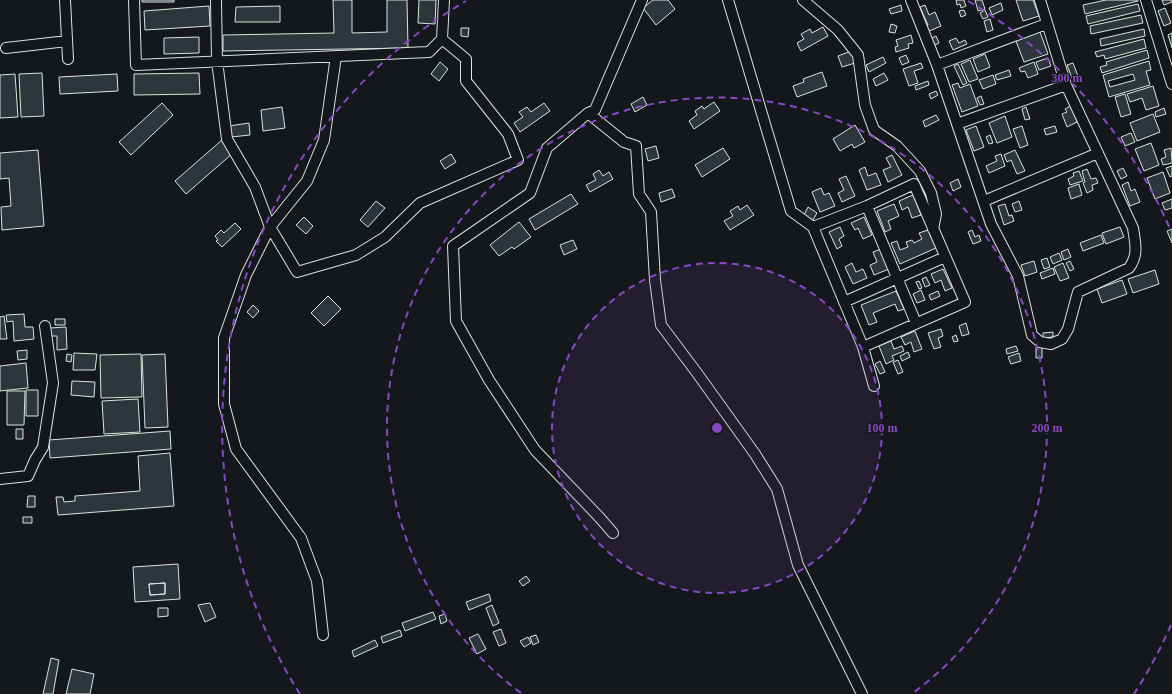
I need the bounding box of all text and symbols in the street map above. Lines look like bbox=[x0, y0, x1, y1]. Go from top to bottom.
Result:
text: 300 m bbox=[1052, 71, 1083, 85]
centre of rings bbox=[710, 421, 724, 435]
text: 100 m bbox=[867, 421, 898, 435]
text: 200 m bbox=[1032, 421, 1063, 435]

